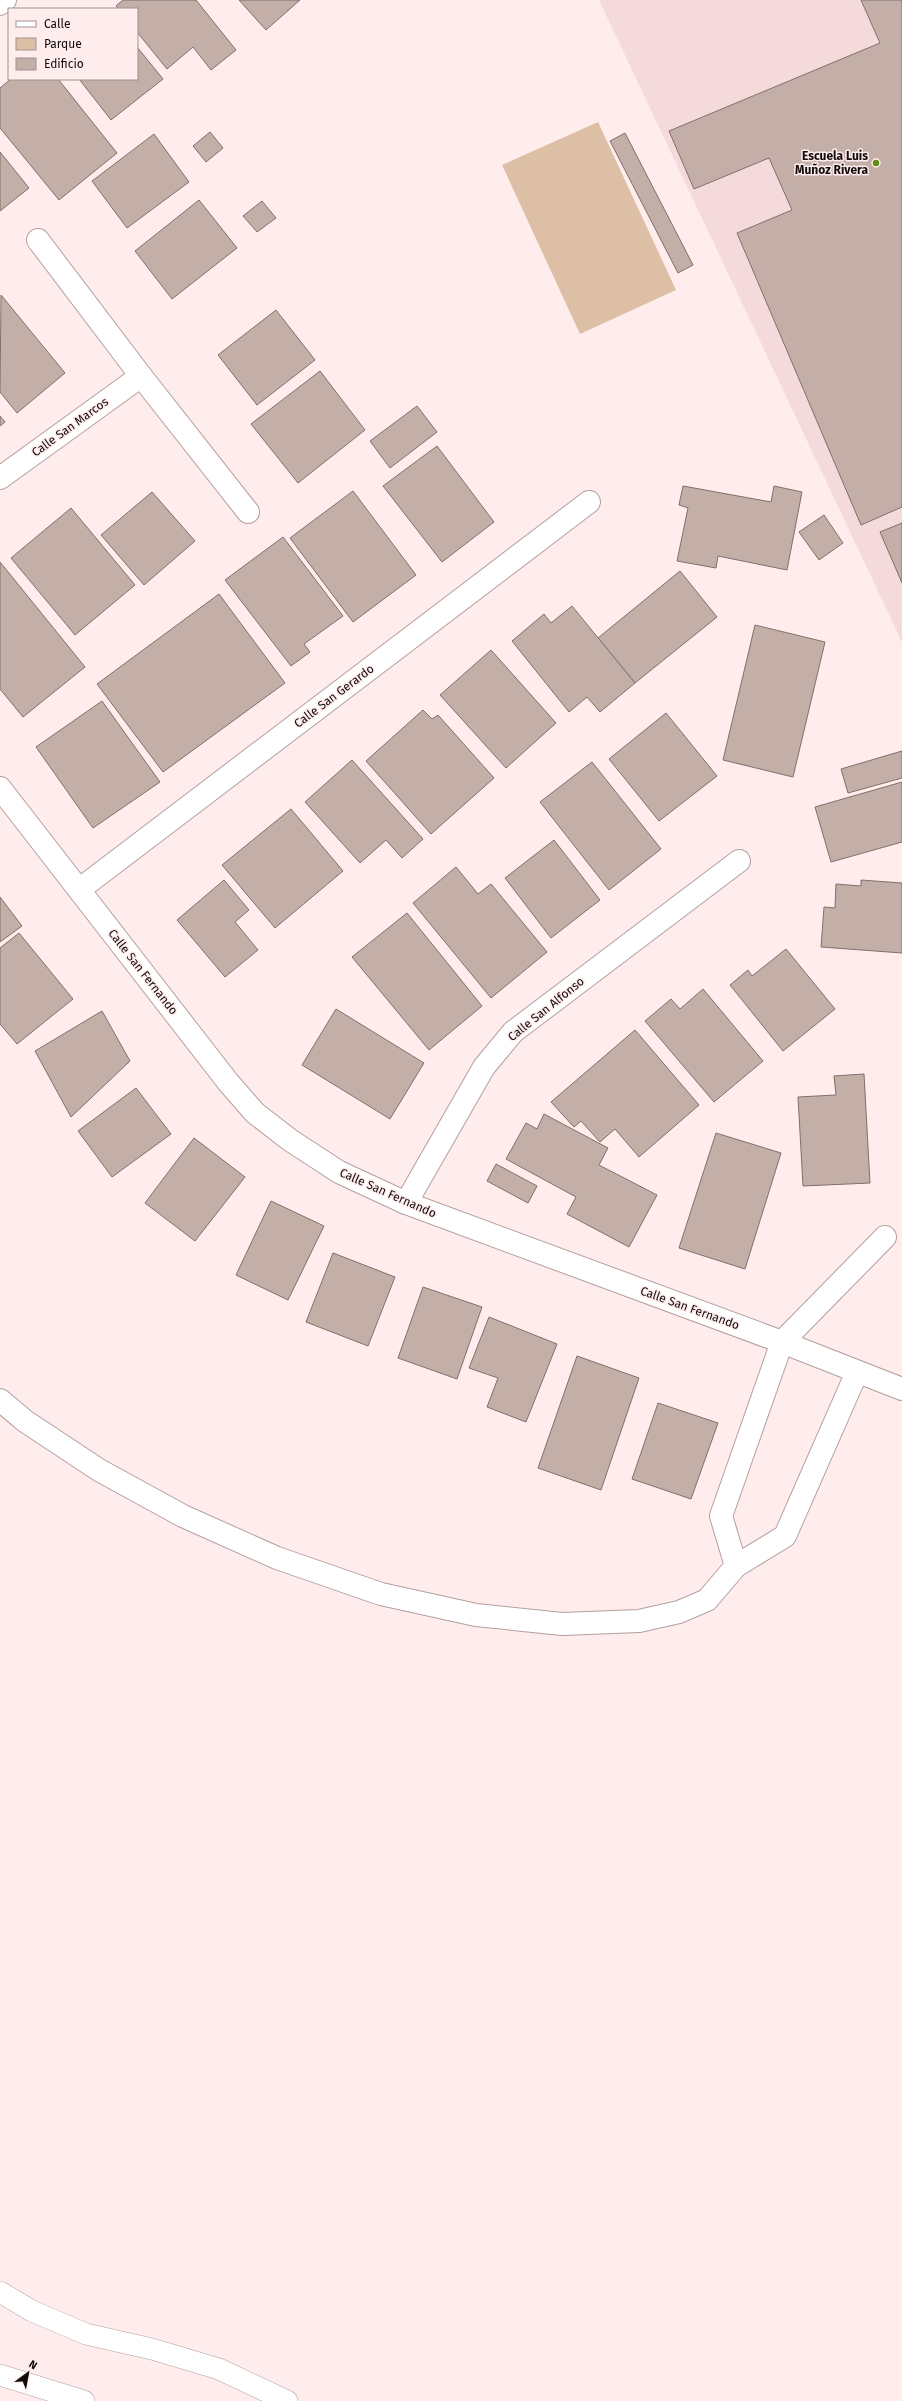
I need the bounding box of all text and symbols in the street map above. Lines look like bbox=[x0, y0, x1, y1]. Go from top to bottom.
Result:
legend bbox=[8, 8, 138, 80]
text: Calle bbox=[44, 17, 71, 31]
text: Parque bbox=[44, 37, 82, 51]
text: Edificio bbox=[44, 57, 84, 71]
place label: Escuela Luis Muñoz Rivera bbox=[795, 149, 868, 177]
marker: Escuela Luis Muñoz Rivera bbox=[871, 158, 881, 168]
street label: Calle San Marcos bbox=[29, 394, 111, 459]
street label: Calle San Gerardo bbox=[291, 661, 377, 731]
street label: Calle San Fernando bbox=[105, 927, 181, 1017]
street label: Calle San Alfonso bbox=[505, 974, 587, 1044]
street label: Calle San Fernando bbox=[337, 1165, 439, 1221]
street label: Calle San Fernando bbox=[639, 1284, 741, 1332]
north arrow bbox=[8, 2353, 48, 2393]
text: N bbox=[26, 2357, 40, 2372]

